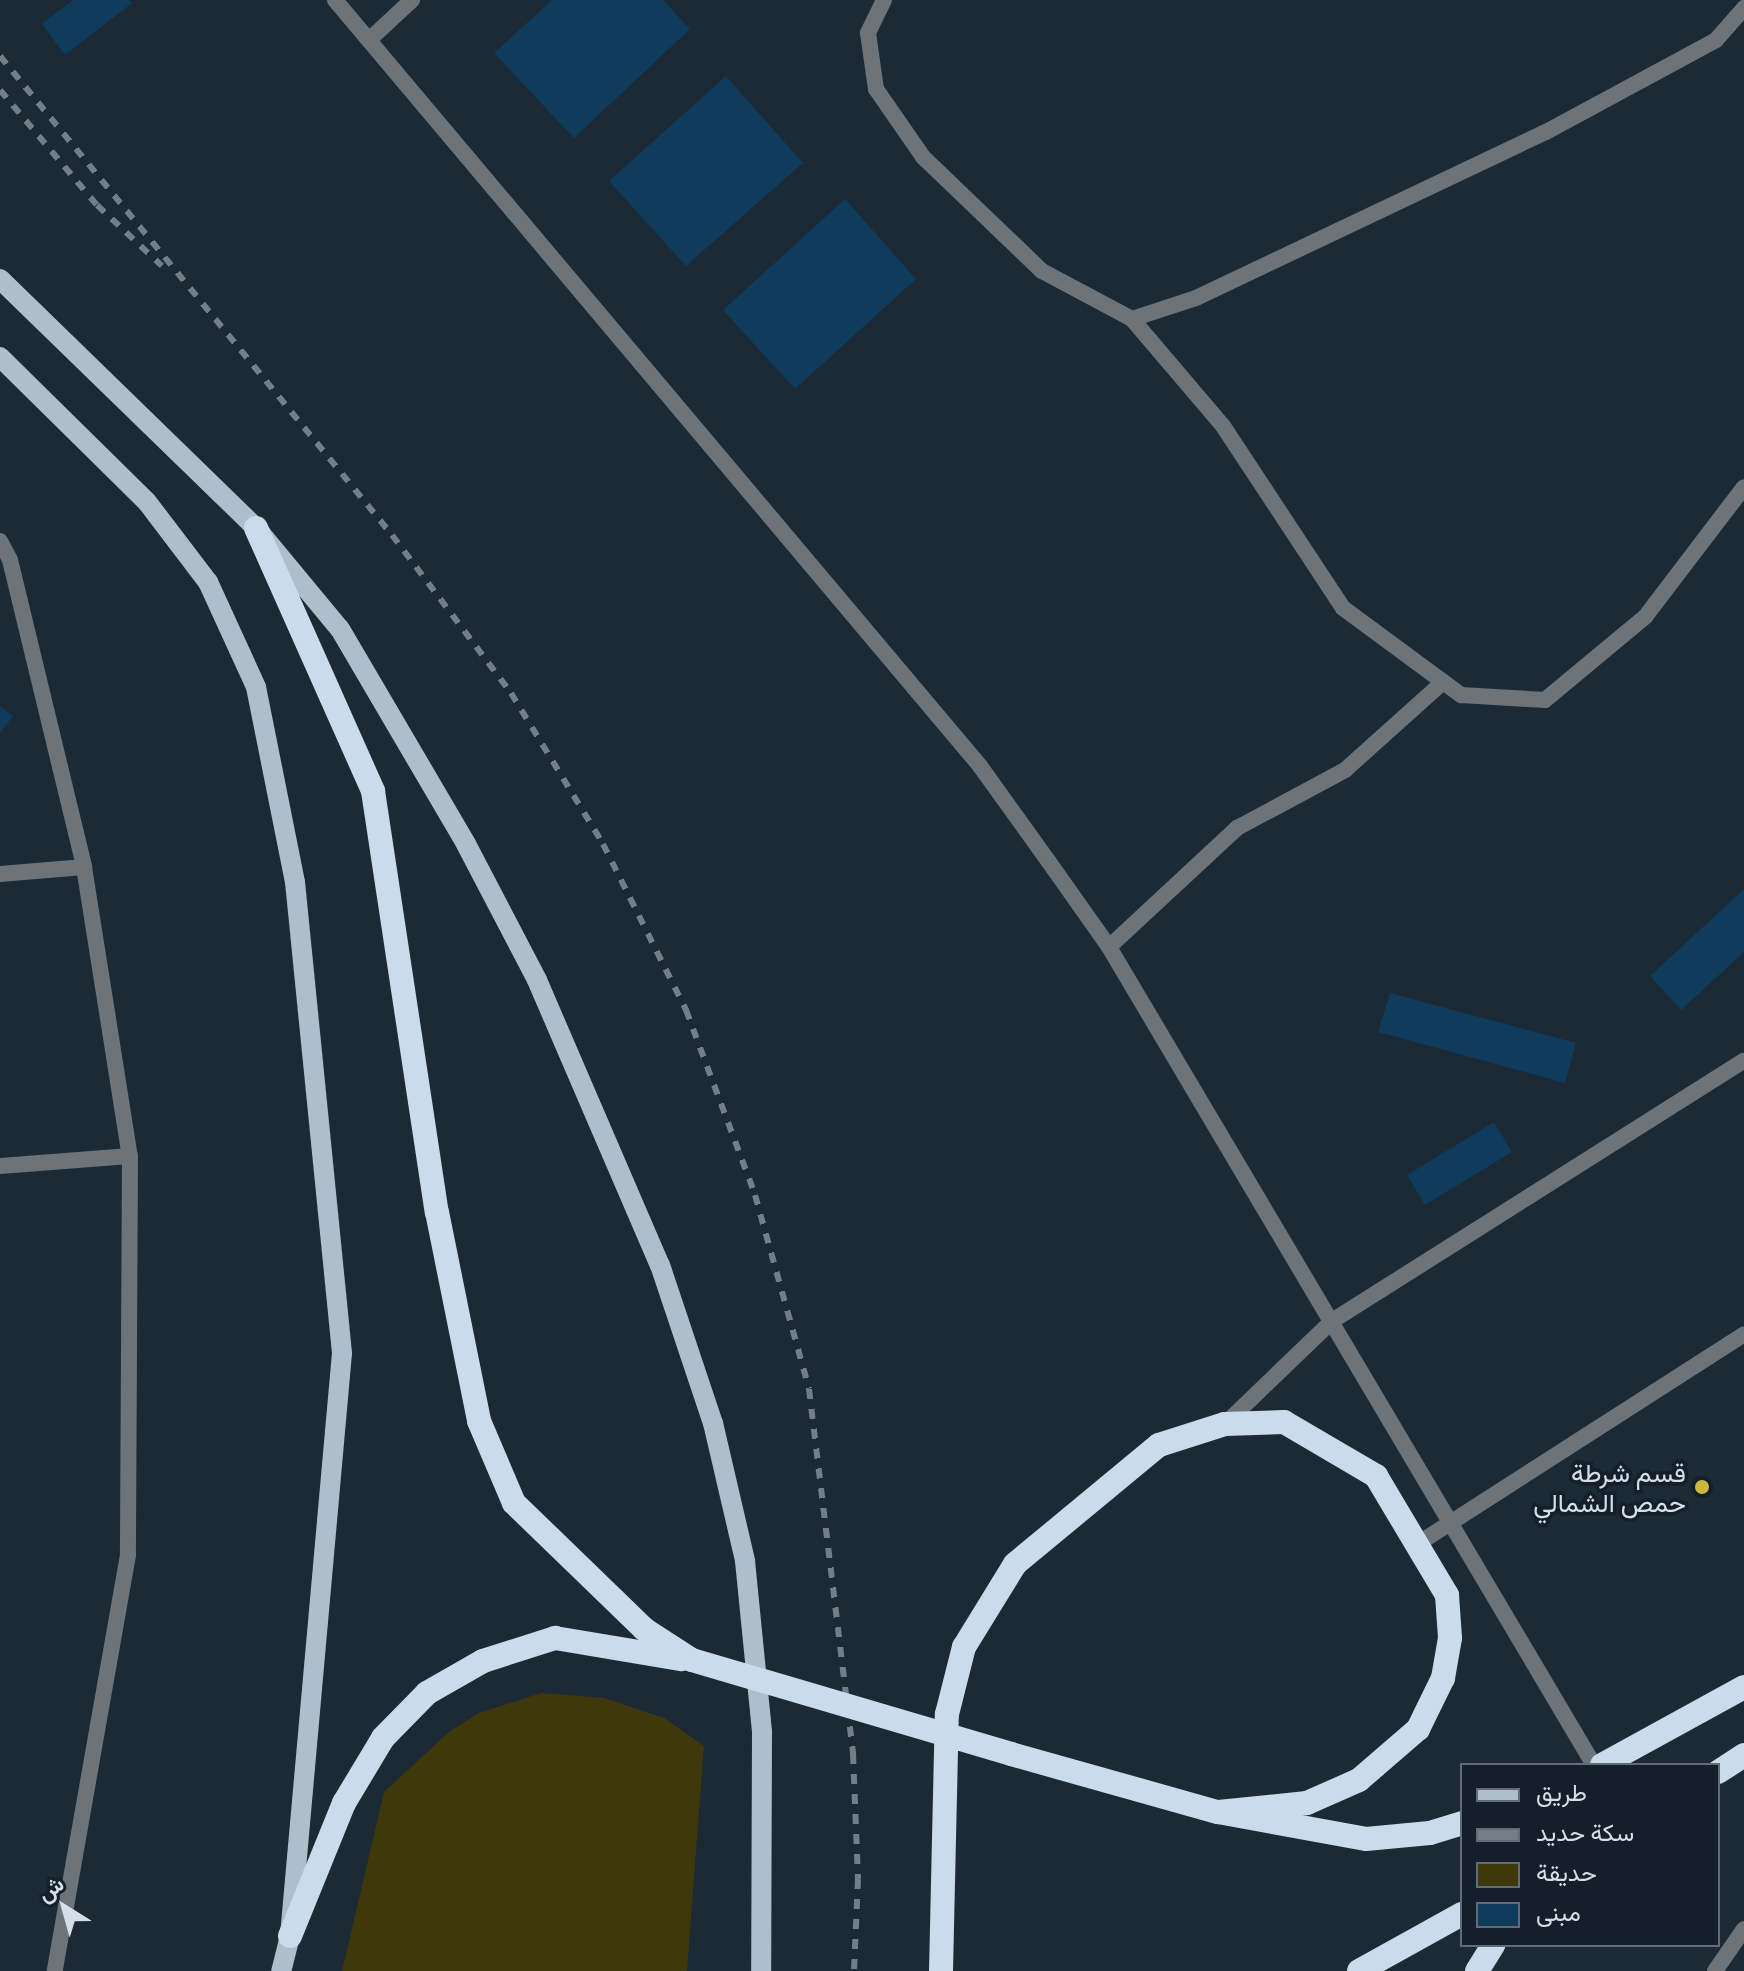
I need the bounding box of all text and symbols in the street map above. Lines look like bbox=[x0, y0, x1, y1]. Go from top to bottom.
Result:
place label: قسم شرطة حمص الشمالي bbox=[1533, 1456, 1686, 1518]
marker: قسم شرطة حمص الشمالي bbox=[1693, 1478, 1711, 1496]
legend bbox=[1460, 1763, 1720, 1947]
text: طريق bbox=[1536, 1777, 1587, 1806]
text: سكة حديد bbox=[1536, 1817, 1634, 1846]
text: حديقة bbox=[1536, 1857, 1597, 1886]
north arrow bbox=[24, 1867, 104, 1947]
text: ش bbox=[31, 1869, 68, 1906]
text: مبنى bbox=[1536, 1897, 1581, 1926]

